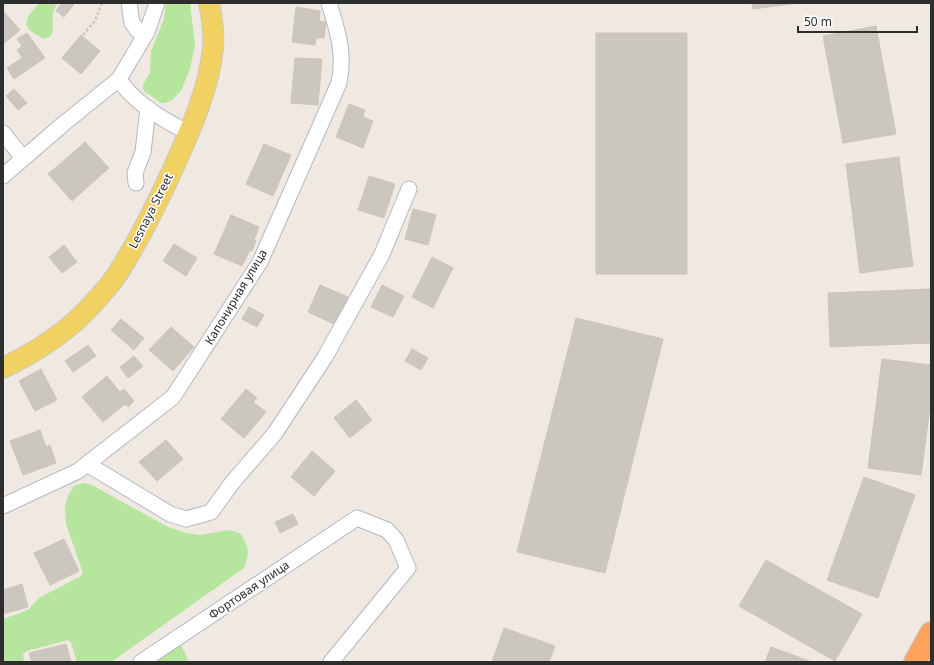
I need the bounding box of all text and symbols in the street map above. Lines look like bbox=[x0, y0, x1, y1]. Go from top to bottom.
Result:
scale bar bbox=[798, 8, 917, 34]
text: 50 m bbox=[804, 13, 832, 30]
street label: Lesnaya Street bbox=[124, 170, 177, 251]
street label: Капонирная улица bbox=[200, 246, 271, 348]
street label: Фортовая улица bbox=[205, 556, 293, 623]

